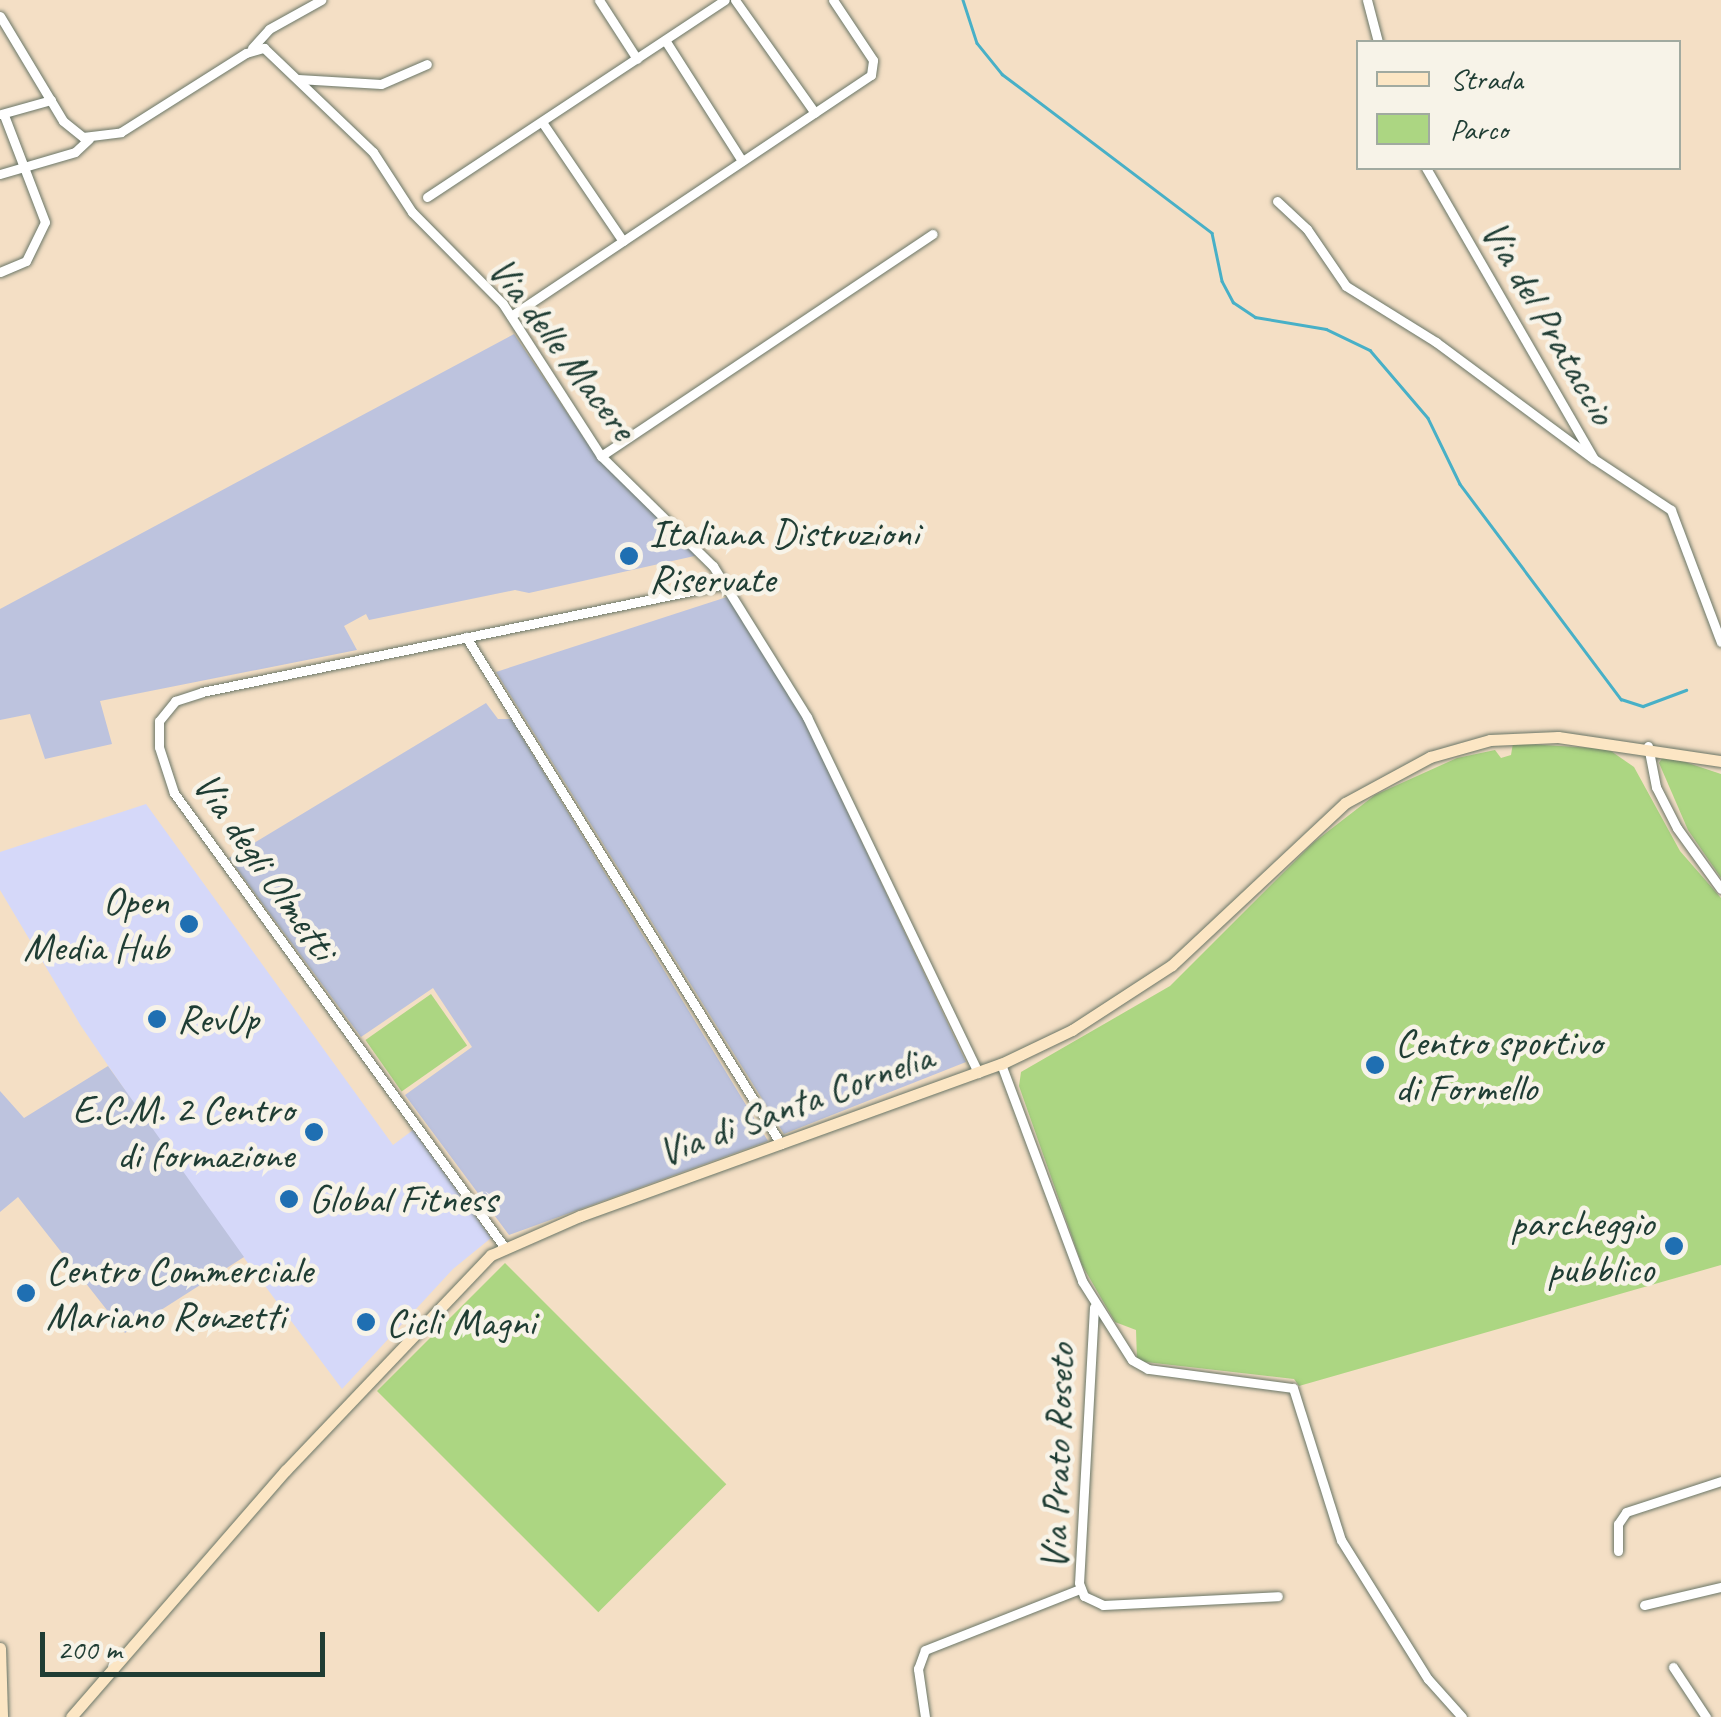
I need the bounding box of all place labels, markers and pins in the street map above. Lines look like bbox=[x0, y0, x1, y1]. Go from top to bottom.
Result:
place label: Italiana Distruzioni Riservate bbox=[649, 509, 919, 603]
marker: Italiana Distruzioni Riservate bbox=[618, 545, 640, 567]
place label: Open Media Hub bbox=[24, 877, 169, 971]
marker: Open Media Hub bbox=[178, 913, 200, 935]
place label: RevUp bbox=[177, 995, 259, 1043]
marker: RevUp bbox=[146, 1008, 168, 1030]
place label: Centro sportivo di Formello bbox=[1395, 1018, 1602, 1112]
marker: Centro sportivo di Formello bbox=[1364, 1054, 1386, 1076]
place label: E.C.M. 2 Centro di formazione bbox=[72, 1085, 294, 1179]
marker: E.C.M. 2 Centro di formazione bbox=[303, 1121, 325, 1143]
place label: Global Fitness bbox=[309, 1175, 497, 1223]
marker: Global Fitness bbox=[278, 1188, 300, 1210]
place label: parcheggio pubblico bbox=[1511, 1199, 1654, 1293]
marker: parcheggio pubblico bbox=[1663, 1235, 1685, 1257]
place label: Centro Commerciale Mariano Ronzetti bbox=[46, 1246, 314, 1340]
marker: Centro Commerciale Mariano Ronzetti bbox=[15, 1282, 37, 1304]
place label: Cicli Magni bbox=[386, 1298, 536, 1346]
marker: Cicli Magni bbox=[355, 1311, 377, 1333]

